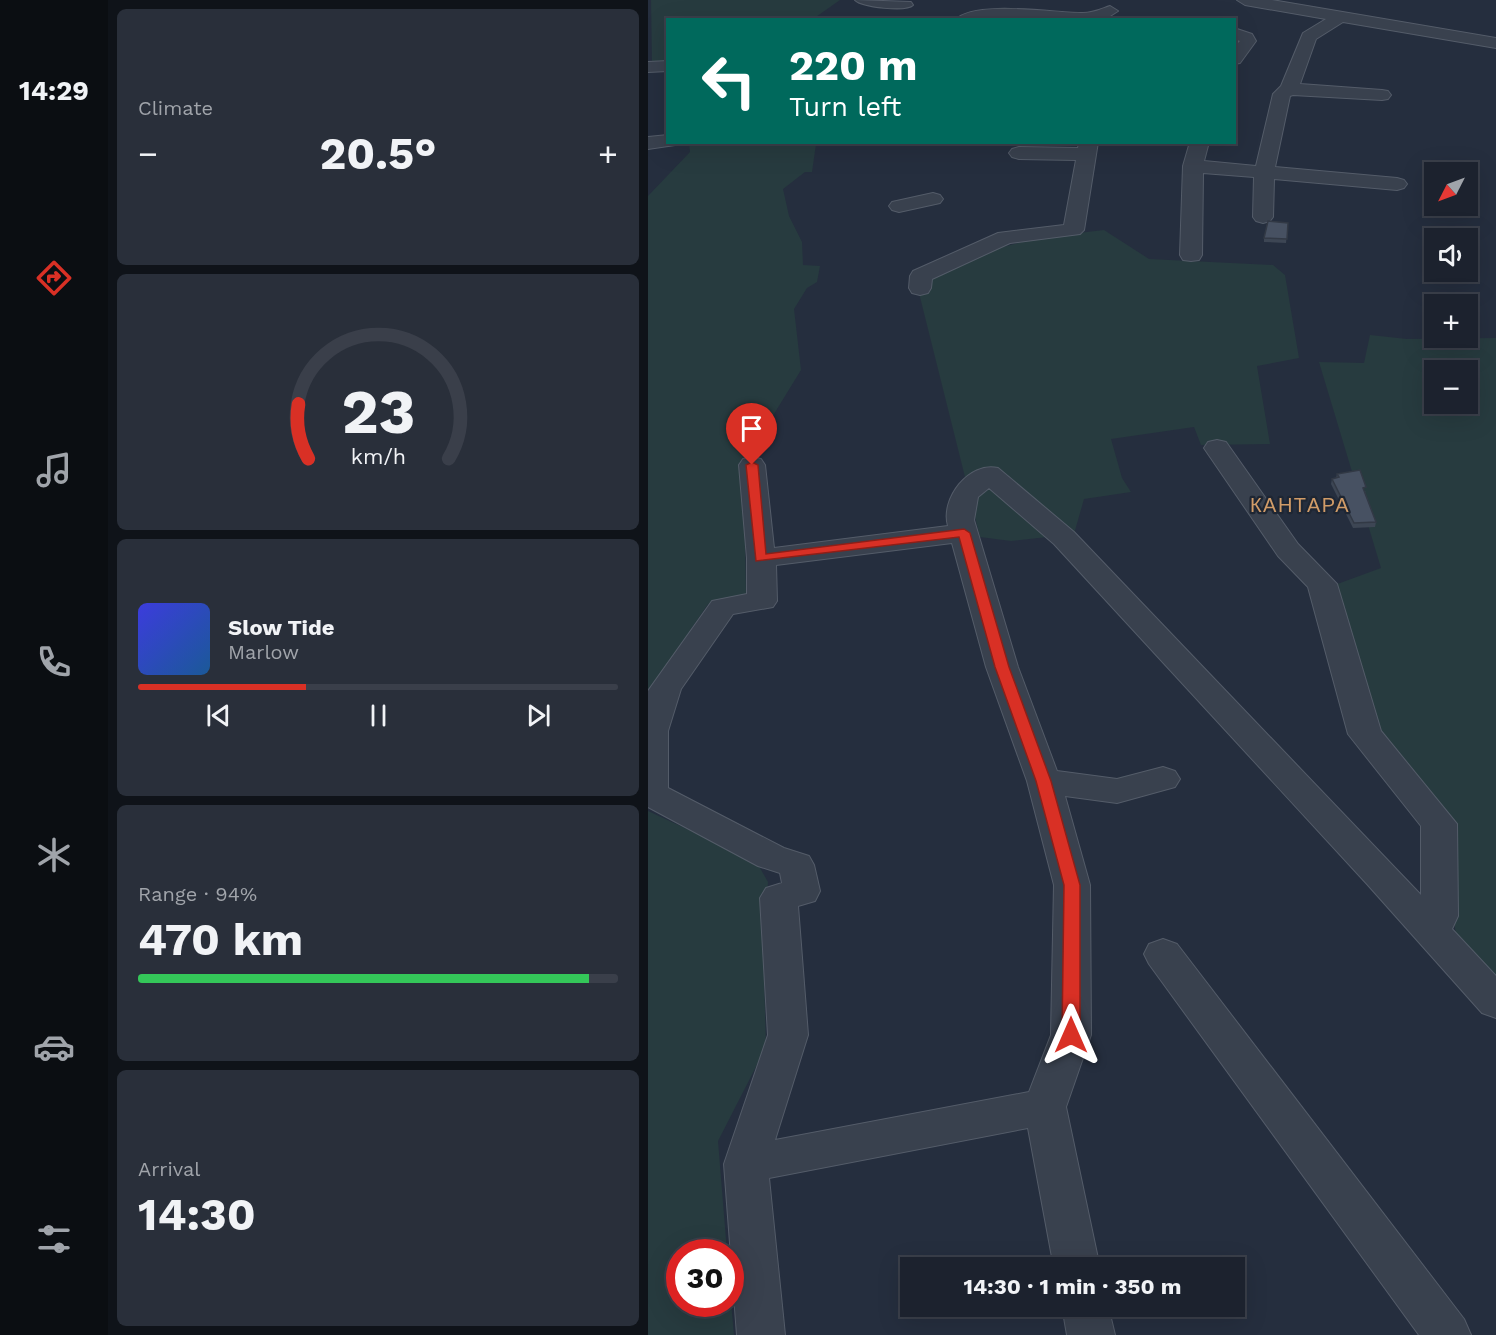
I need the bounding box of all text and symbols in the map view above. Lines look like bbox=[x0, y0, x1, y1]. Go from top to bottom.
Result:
text: 220 m bbox=[789, 41, 918, 90]
icon: left bbox=[690, 42, 768, 120]
text: 14:29 bbox=[19, 75, 89, 107]
text: Turn left bbox=[789, 91, 901, 123]
text: Climate bbox=[138, 96, 213, 120]
text: 20.5° bbox=[320, 127, 436, 180]
text: − bbox=[138, 134, 158, 173]
text: + bbox=[598, 134, 618, 173]
north arrow bbox=[1424, 162, 1478, 216]
map controls bbox=[1424, 162, 1478, 414]
button: sound bbox=[1424, 228, 1478, 282]
icon: directions bbox=[33, 257, 75, 299]
button: + bbox=[1424, 294, 1478, 348]
button: − bbox=[1424, 360, 1478, 414]
text: 23 bbox=[341, 375, 415, 448]
pin bbox=[726, 403, 777, 465]
icon: arrive bbox=[735, 412, 768, 445]
text: km/h bbox=[350, 445, 406, 470]
icon: music bbox=[33, 449, 75, 491]
district label: КАНТАРА bbox=[1250, 493, 1350, 517]
text: Slow Tide bbox=[228, 615, 335, 640]
text: Marlow bbox=[228, 640, 299, 664]
icon: phone bbox=[33, 641, 75, 683]
icon: previous bbox=[202, 699, 235, 732]
icon: pause bbox=[362, 699, 395, 732]
icon: next bbox=[522, 699, 555, 732]
icon: climate bbox=[33, 834, 75, 876]
text: Range · 94% bbox=[138, 882, 257, 906]
text: 470 km bbox=[138, 913, 303, 966]
position arrow bbox=[1039, 1003, 1103, 1067]
icon: car bbox=[33, 1026, 75, 1068]
text: Arrival bbox=[138, 1157, 200, 1181]
text: 14:30 bbox=[138, 1188, 256, 1241]
icon: filters bbox=[33, 1218, 75, 1260]
speed limit sign: 30 bbox=[666, 1239, 744, 1317]
text: 14:30 · 1 min · 350 m bbox=[963, 1274, 1182, 1299]

